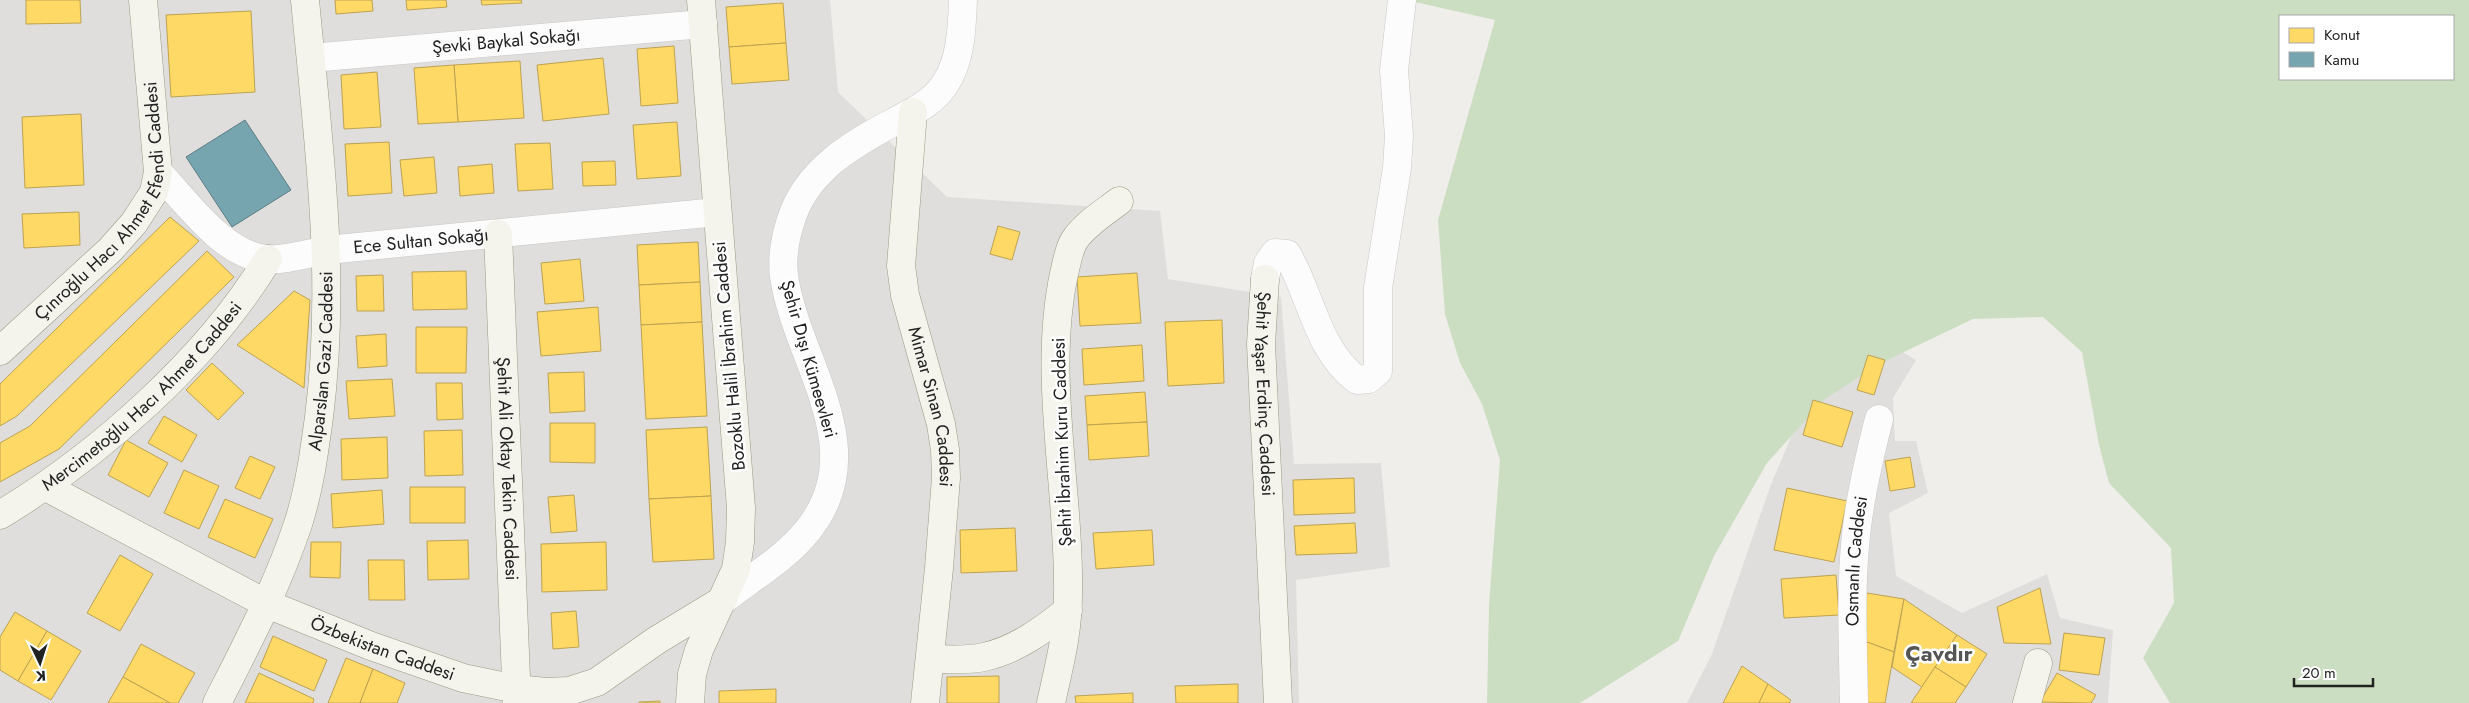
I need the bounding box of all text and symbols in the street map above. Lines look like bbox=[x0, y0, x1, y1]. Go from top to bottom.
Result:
legend bbox=[2279, 15, 2454, 80]
street label: Şevki Baykal Sokağı bbox=[431, 22, 581, 60]
text: Konut bbox=[2324, 24, 2360, 46]
text: Kamu bbox=[2324, 49, 2359, 71]
street label: Çınroğlu Hacı Ahmet Efendi Caddesi bbox=[28, 80, 171, 326]
street label: Ece Sultan Sokağı bbox=[352, 221, 490, 260]
street label: Bozoklu Halil İbrahim Caddesi bbox=[706, 240, 752, 472]
street label: Alparslan Gazi Caddesi bbox=[301, 271, 339, 453]
street label: Şehir Dışı Kümeevleri bbox=[774, 277, 844, 441]
street label: Şehit Yaşar Erdinç Caddesi bbox=[1248, 291, 1281, 497]
street label: Mercimetoğlu Hacı Ahmet Caddesi bbox=[36, 296, 248, 497]
street label: Mimar Sinan Caddesi bbox=[901, 324, 959, 488]
street label: Şehit İbrahim Kuru Caddesi bbox=[1045, 337, 1079, 547]
street label: Şehit Ali Oktay Tekin Caddesi bbox=[490, 357, 525, 581]
street label: Osmanlı Caddesi bbox=[1839, 494, 1874, 626]
street label: Özbekistan Caddesi bbox=[306, 610, 458, 687]
district label: Çavdır bbox=[1905, 637, 1973, 669]
north arrow bbox=[15, 638, 65, 688]
scale bar bbox=[2294, 656, 2373, 688]
text: 20 m bbox=[2302, 662, 2336, 684]
text: K bbox=[35, 666, 46, 686]

